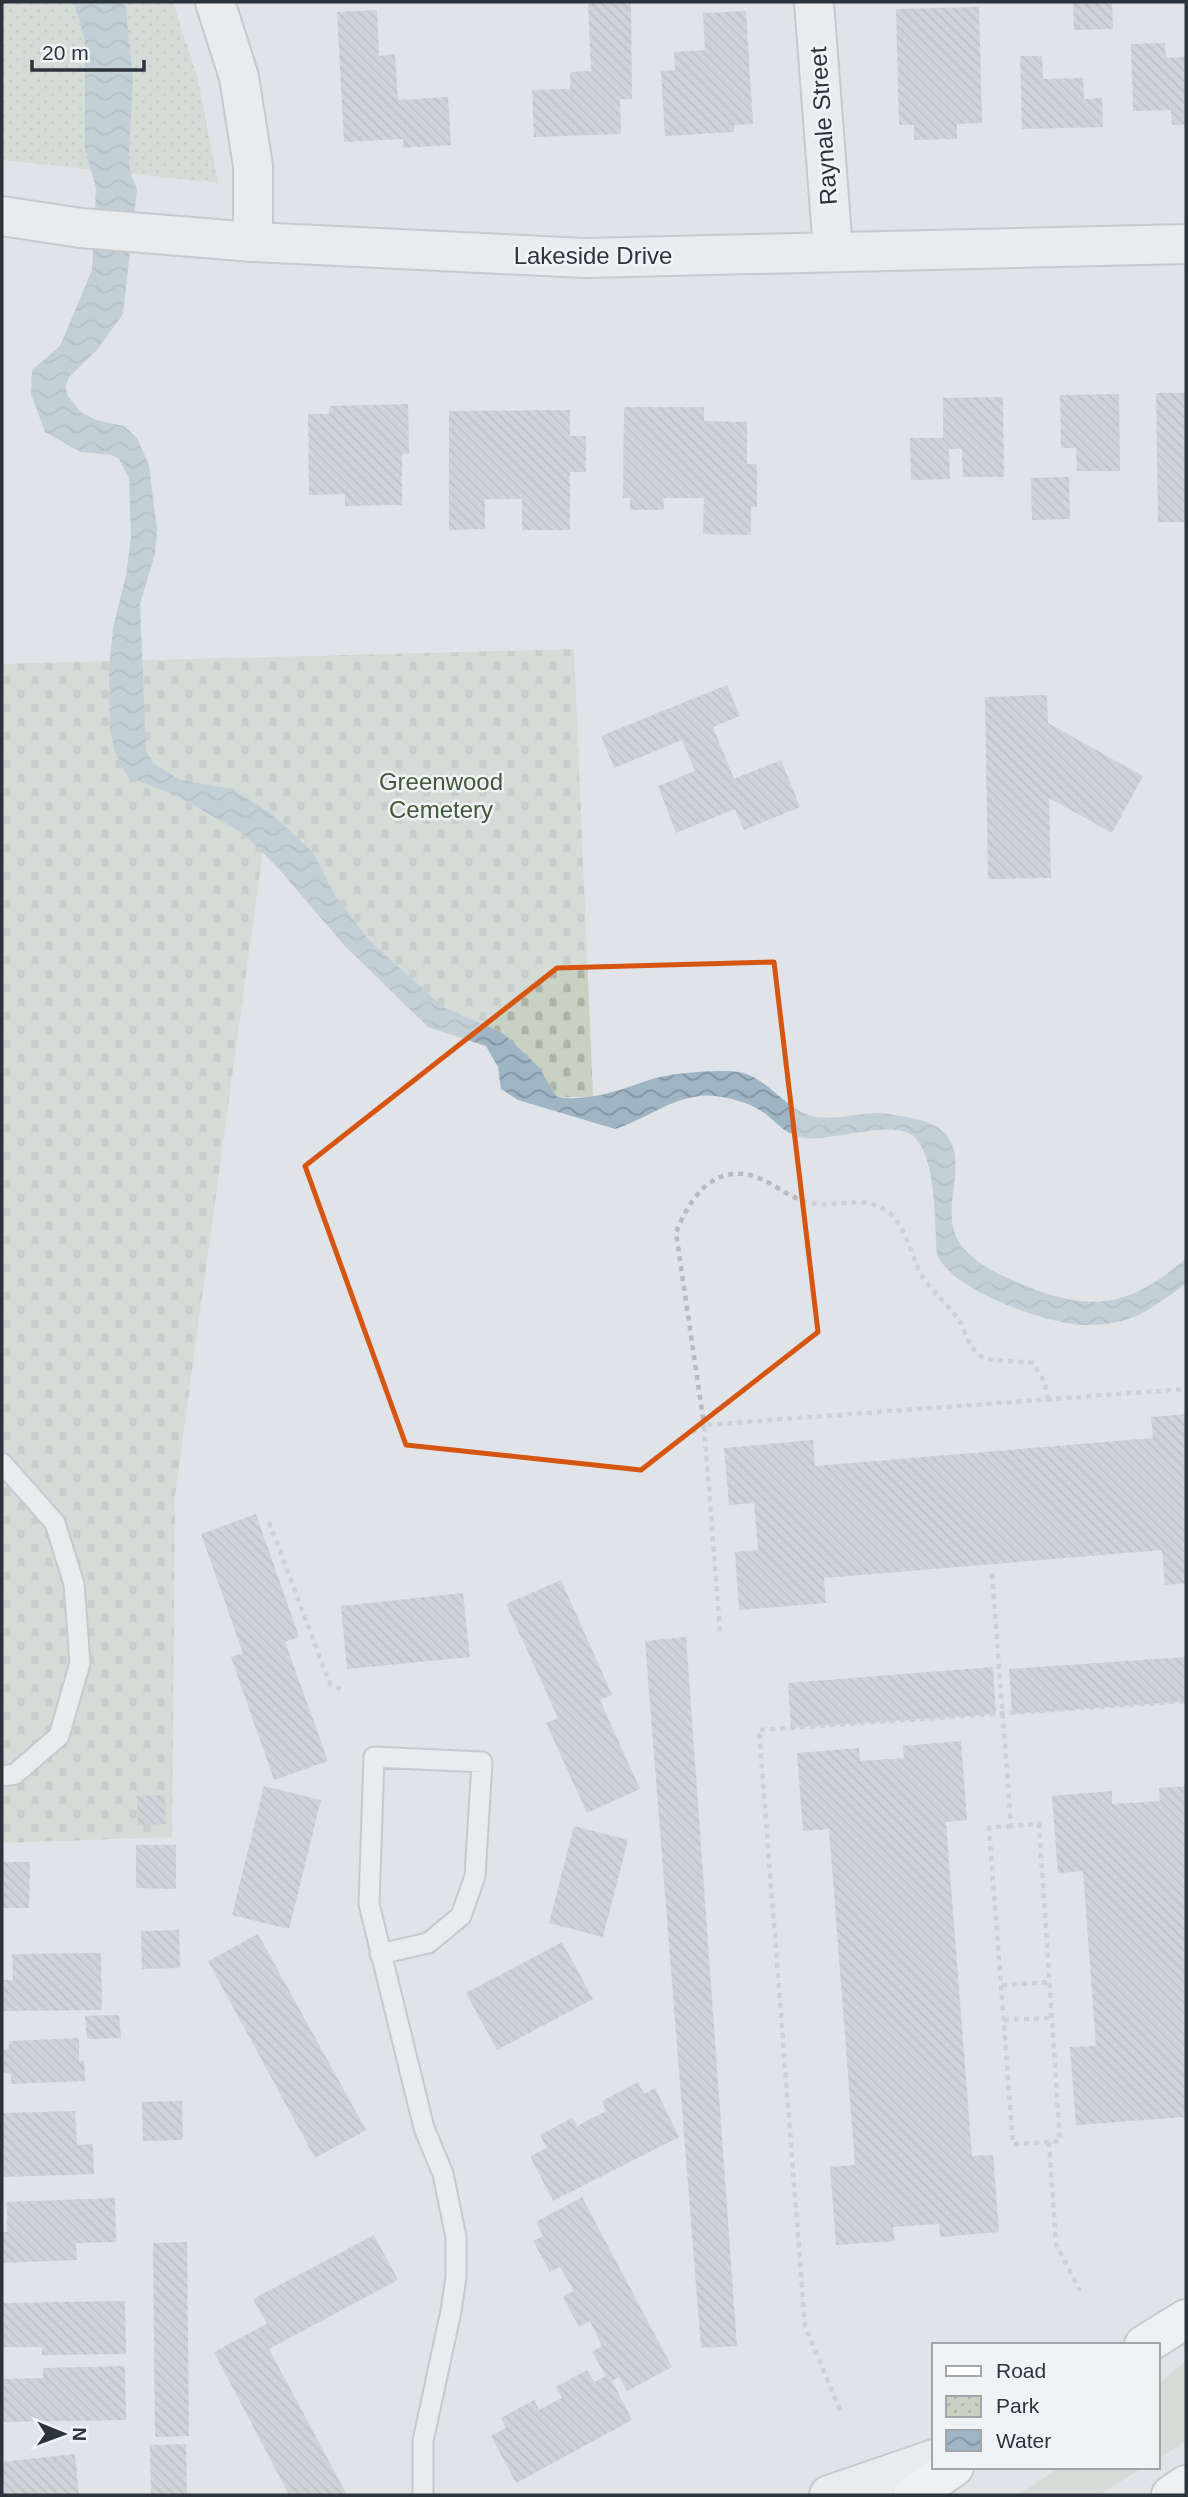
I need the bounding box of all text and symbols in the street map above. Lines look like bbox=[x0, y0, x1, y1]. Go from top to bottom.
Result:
scale bar bbox=[32, 28, 144, 72]
text: 20 m bbox=[42, 41, 89, 64]
street label: Raynale Street bbox=[804, 46, 842, 206]
street label: Lakeside Drive bbox=[514, 242, 672, 269]
park label: Greenwood Cemetery bbox=[379, 768, 503, 823]
legend bbox=[932, 2343, 1160, 2469]
text: Road bbox=[996, 2359, 1046, 2382]
text: Park bbox=[996, 2394, 1040, 2417]
north arrow bbox=[28, 2399, 98, 2469]
text: N bbox=[69, 2427, 90, 2441]
text: Water bbox=[996, 2429, 1051, 2452]

